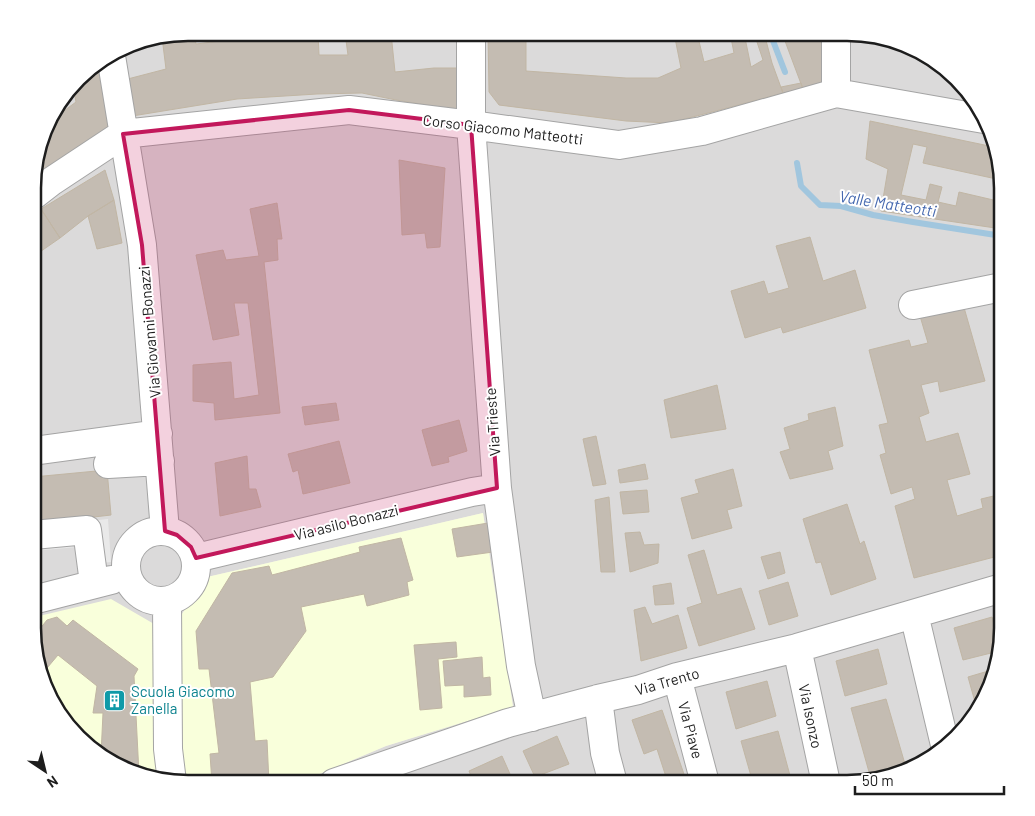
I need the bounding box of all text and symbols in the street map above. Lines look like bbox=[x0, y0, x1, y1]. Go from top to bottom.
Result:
street label: Corso Giacomo Matteotti bbox=[422, 110, 584, 148]
water label: Valle Matteotti bbox=[838, 186, 938, 220]
street label: Via Giovanni Bonazzi bbox=[134, 265, 164, 399]
street label: Via Trieste bbox=[481, 387, 503, 457]
street label: Via asilo Bonazzi bbox=[292, 500, 400, 544]
street label: Via Trento bbox=[633, 663, 701, 699]
place label: Scuola Giacomo Zanella bbox=[131, 682, 235, 717]
street label: Via Isonzo bbox=[795, 682, 827, 750]
building icon: Scuola Giacomo Zanella bbox=[103, 688, 127, 712]
street label: Via Piave bbox=[675, 699, 707, 761]
north arrow bbox=[20, 746, 70, 796]
scale bar bbox=[855, 764, 1004, 796]
text: 50 m bbox=[862, 771, 894, 789]
text: N bbox=[44, 772, 61, 792]

